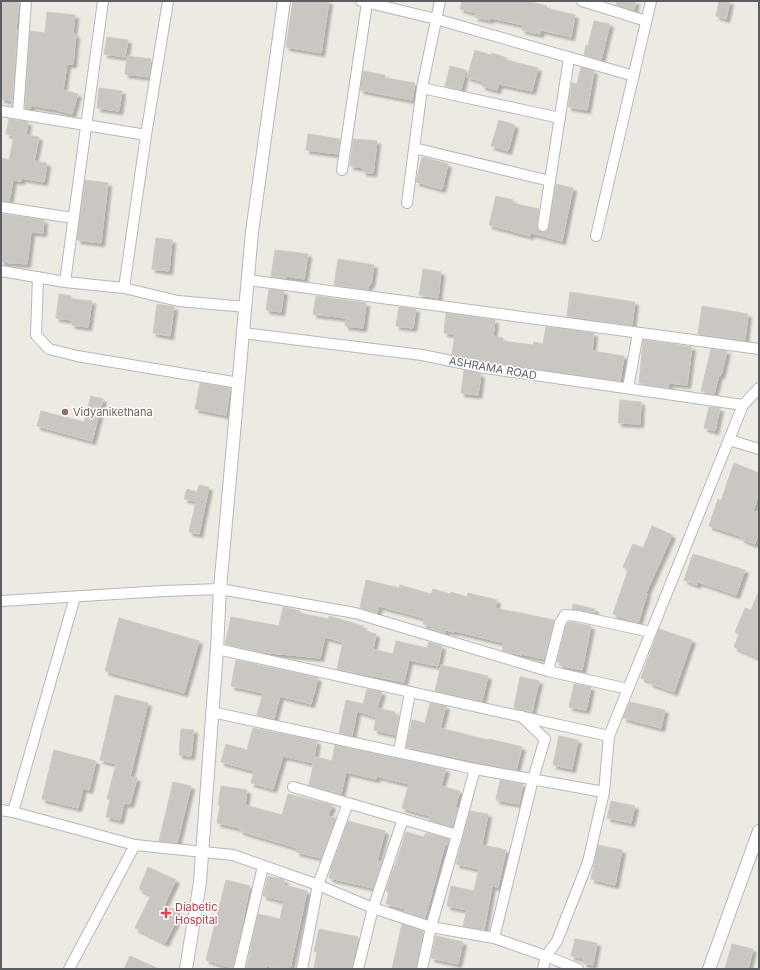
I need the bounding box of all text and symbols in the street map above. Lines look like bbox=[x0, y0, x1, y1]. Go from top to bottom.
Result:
street label: ASHRAMA ROAD bbox=[448, 353, 538, 383]
place label: Vidyanikethana bbox=[73, 405, 153, 419]
marker: Vidyanikethana bbox=[60, 407, 70, 417]
place label: Diabetic Hospital bbox=[175, 900, 217, 927]
marker: Diabetic Hospital bbox=[160, 907, 172, 919]

